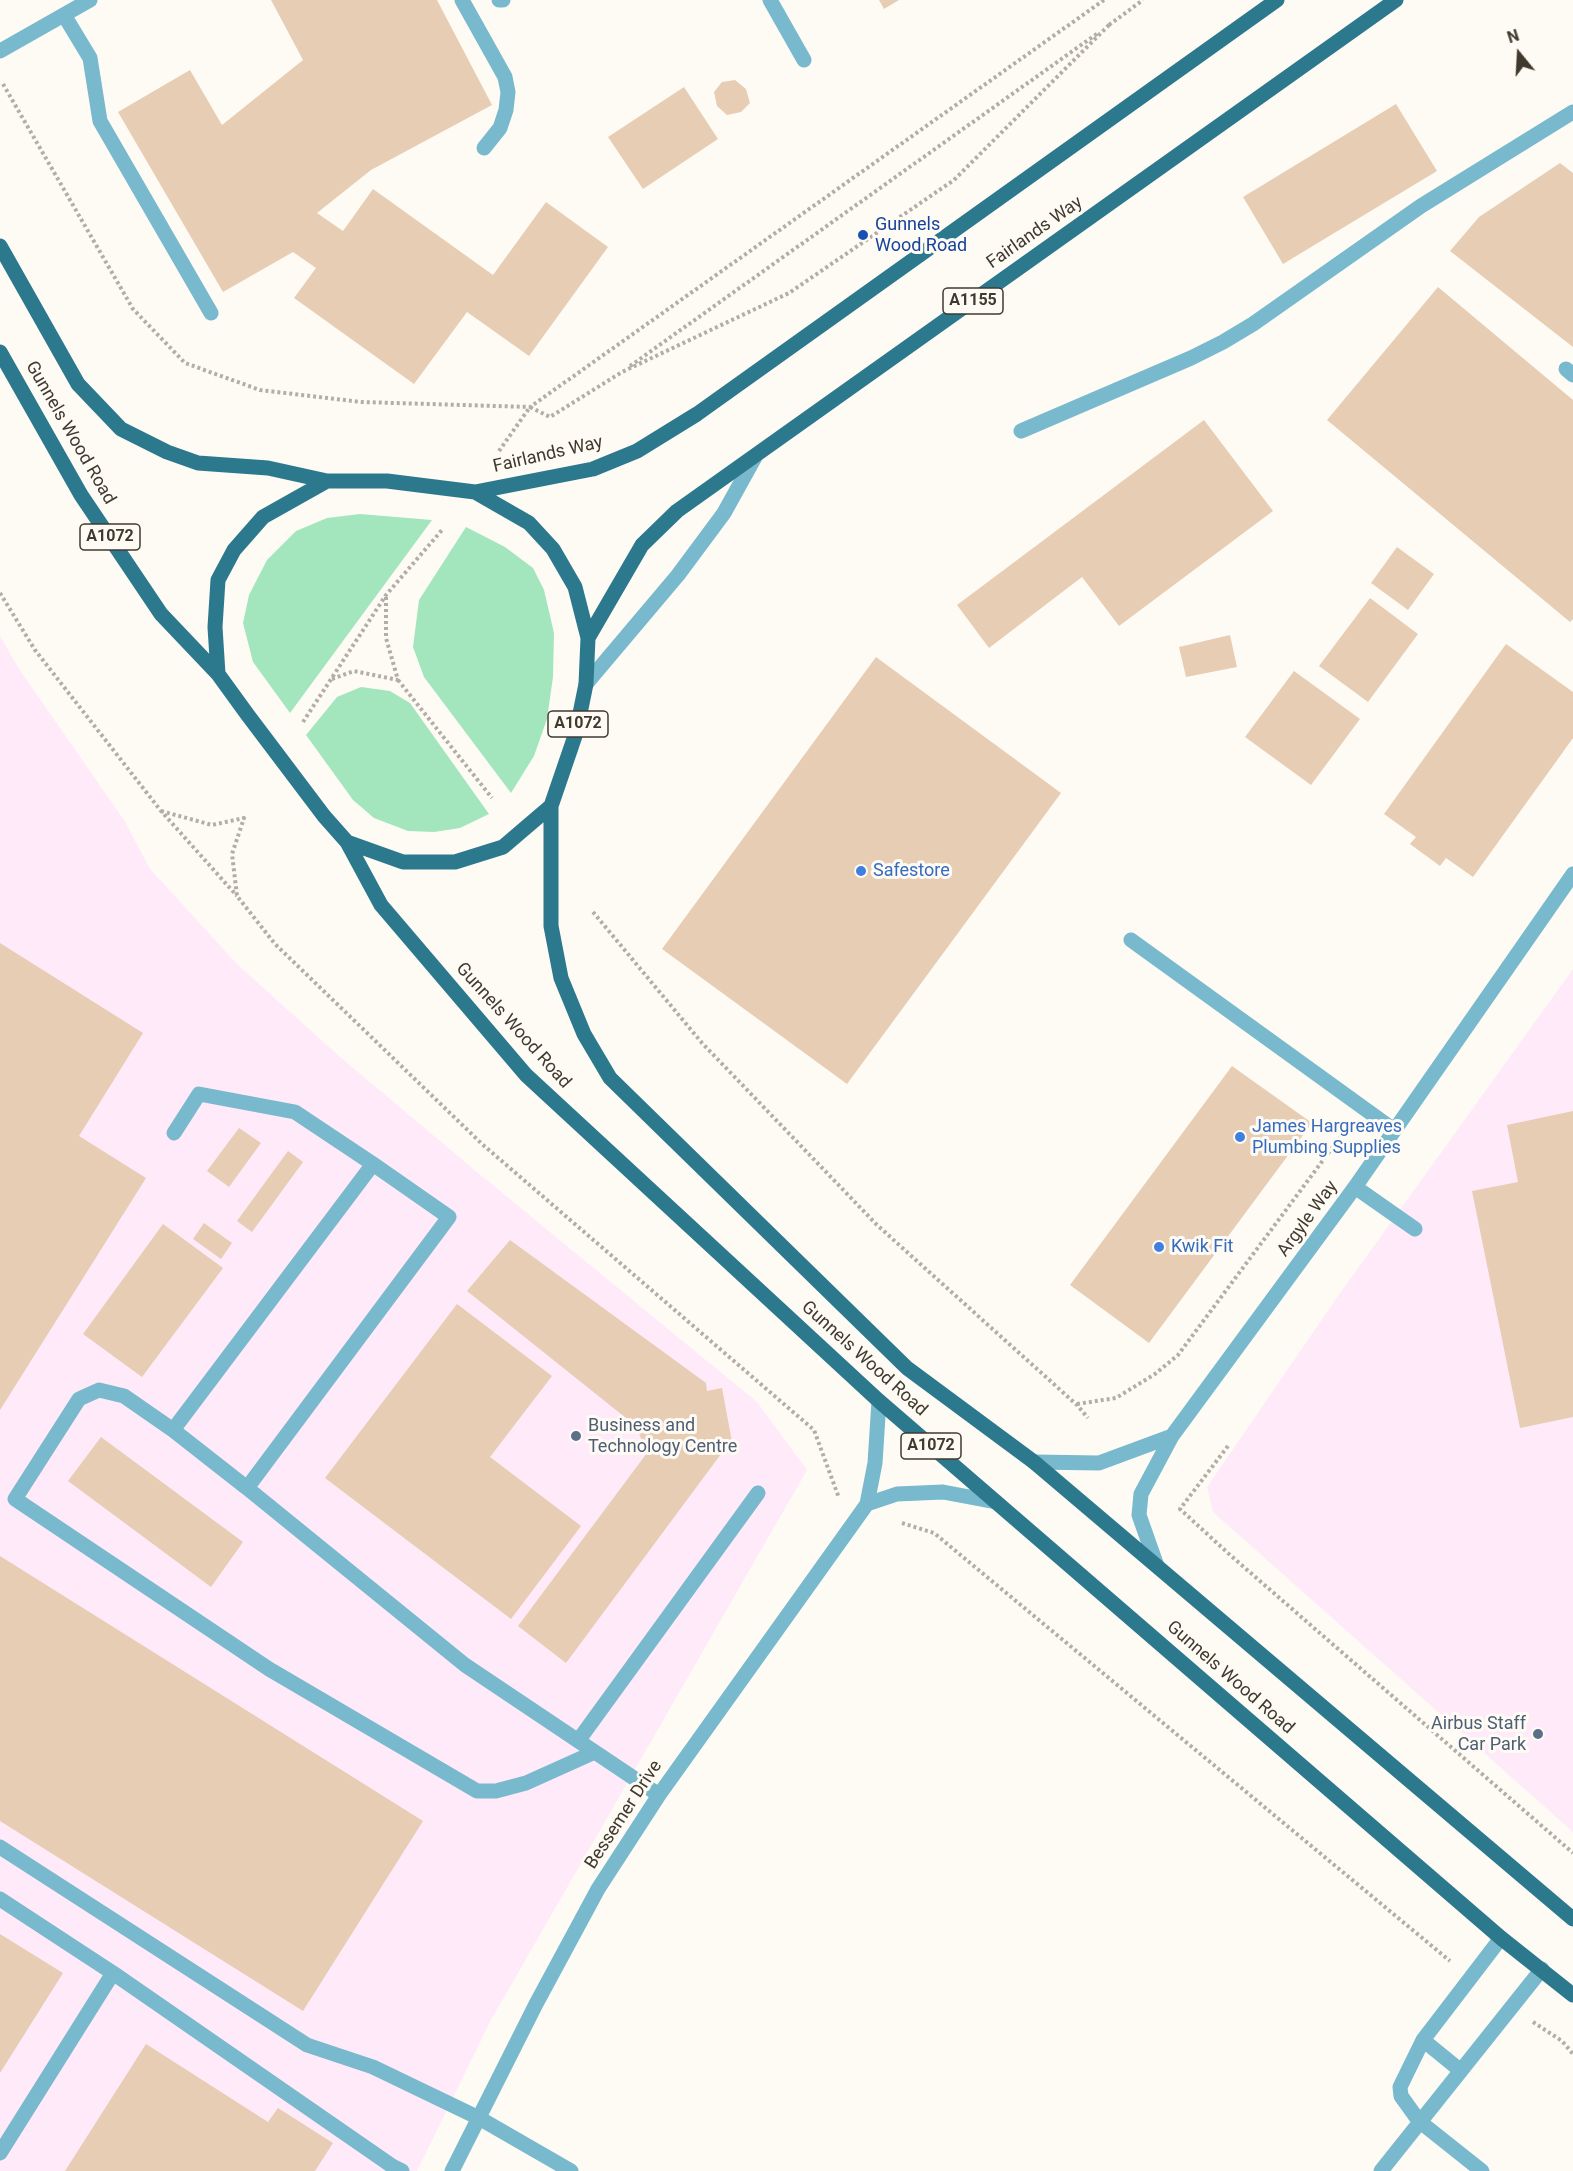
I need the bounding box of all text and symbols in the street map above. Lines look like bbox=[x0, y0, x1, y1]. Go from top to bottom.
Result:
north arrow bbox=[1489, 24, 1549, 84]
text: N bbox=[1505, 26, 1522, 47]
street label: Fairlands Way bbox=[983, 192, 1087, 274]
place label: Gunnels Wood Road bbox=[875, 214, 967, 256]
marker: Gunnels Wood Road bbox=[856, 228, 870, 242]
road number: A1155 bbox=[943, 288, 1003, 314]
street label: Gunnels Wood Road bbox=[20, 358, 120, 508]
street label: Fairlands Way bbox=[491, 432, 605, 478]
road number: A1072 bbox=[80, 524, 140, 550]
road number: A1072 bbox=[548, 711, 608, 737]
place label: Safestore bbox=[873, 860, 950, 882]
marker: Safestore bbox=[854, 864, 868, 878]
street label: Gunnels Wood Road bbox=[451, 959, 575, 1093]
place label: James Hargreaves Plumbing Supplies bbox=[1252, 1116, 1402, 1158]
marker: James Hargreaves Plumbing Supplies bbox=[1233, 1130, 1247, 1144]
street label: Argyle Way bbox=[1273, 1177, 1343, 1261]
place label: Kwik Fit bbox=[1171, 1236, 1233, 1258]
marker: Kwik Fit bbox=[1152, 1240, 1166, 1254]
street label: Gunnels Wood Road bbox=[797, 1297, 931, 1421]
place label: Business and Technology Centre bbox=[588, 1415, 737, 1458]
marker: Business and Technology Centre bbox=[569, 1429, 583, 1443]
road number: A1072 bbox=[901, 1433, 961, 1459]
street label: Gunnels Wood Road bbox=[1162, 1617, 1298, 1739]
place label: Airbus Staff Car Park bbox=[1431, 1713, 1526, 1756]
marker: Airbus Staff Car Park bbox=[1531, 1727, 1545, 1741]
street label: Bessemer Drive bbox=[581, 1757, 667, 1873]

